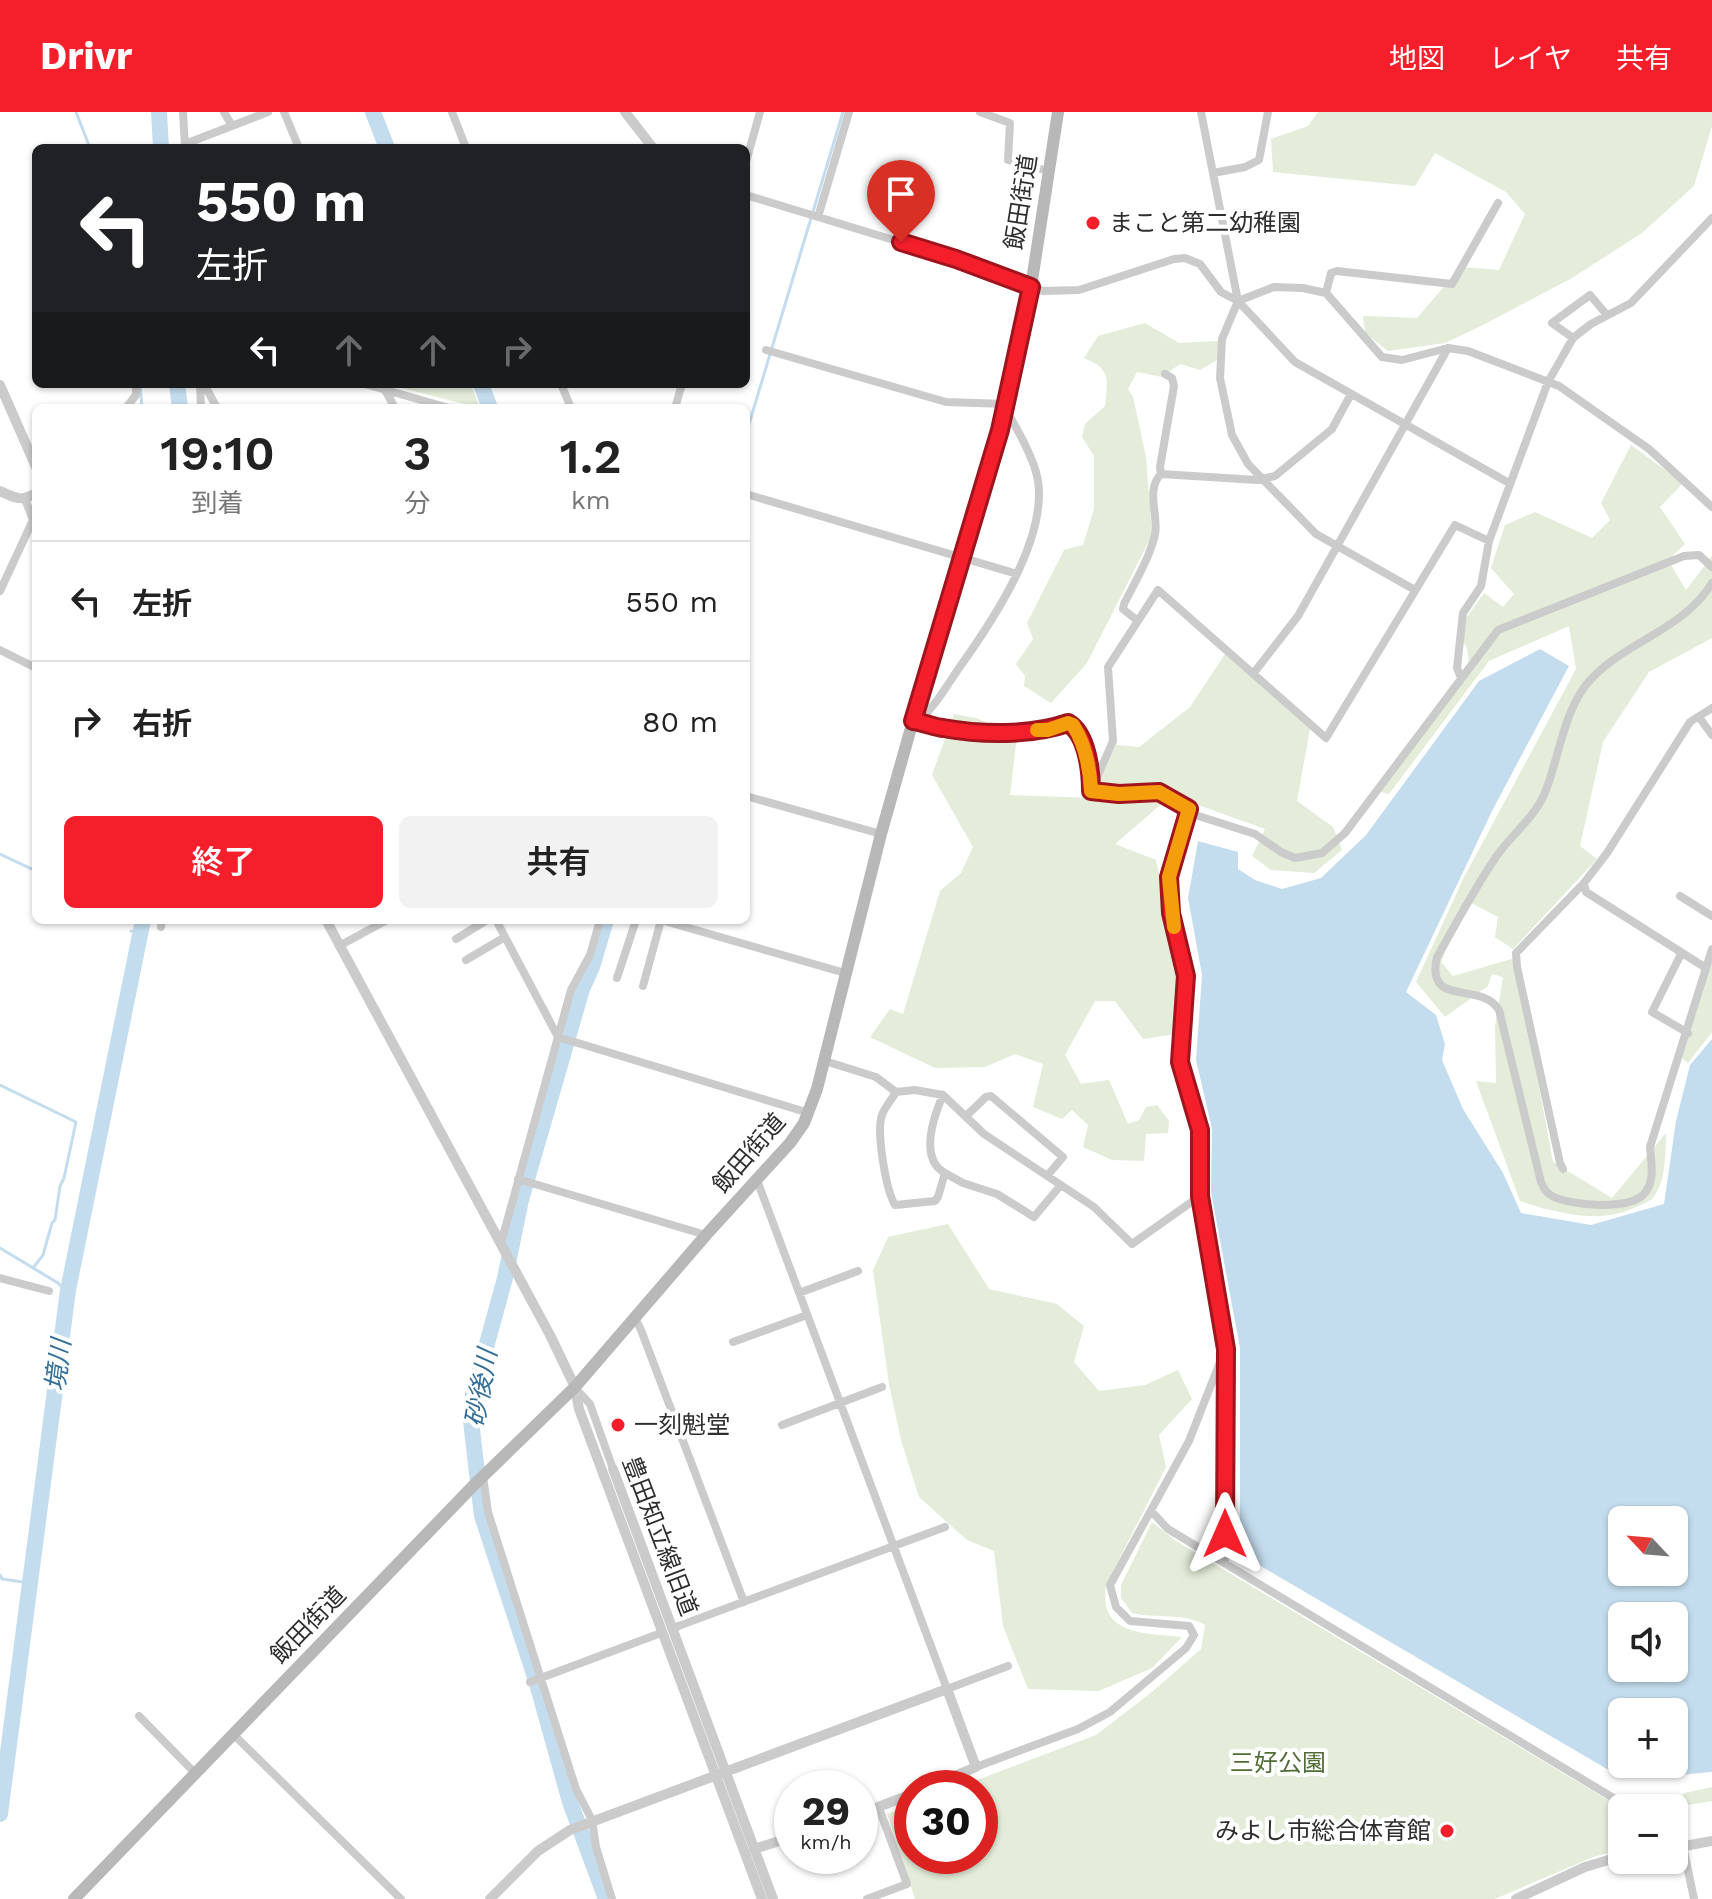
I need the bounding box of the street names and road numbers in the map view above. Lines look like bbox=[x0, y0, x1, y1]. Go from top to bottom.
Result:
street label: 飯田街道 bbox=[1000, 152, 1042, 252]
street label: 飯田街道 bbox=[707, 1108, 791, 1198]
street label: 豊田知立線旧道 bbox=[617, 1453, 703, 1619]
street label: 飯田街道 bbox=[265, 1581, 351, 1669]

